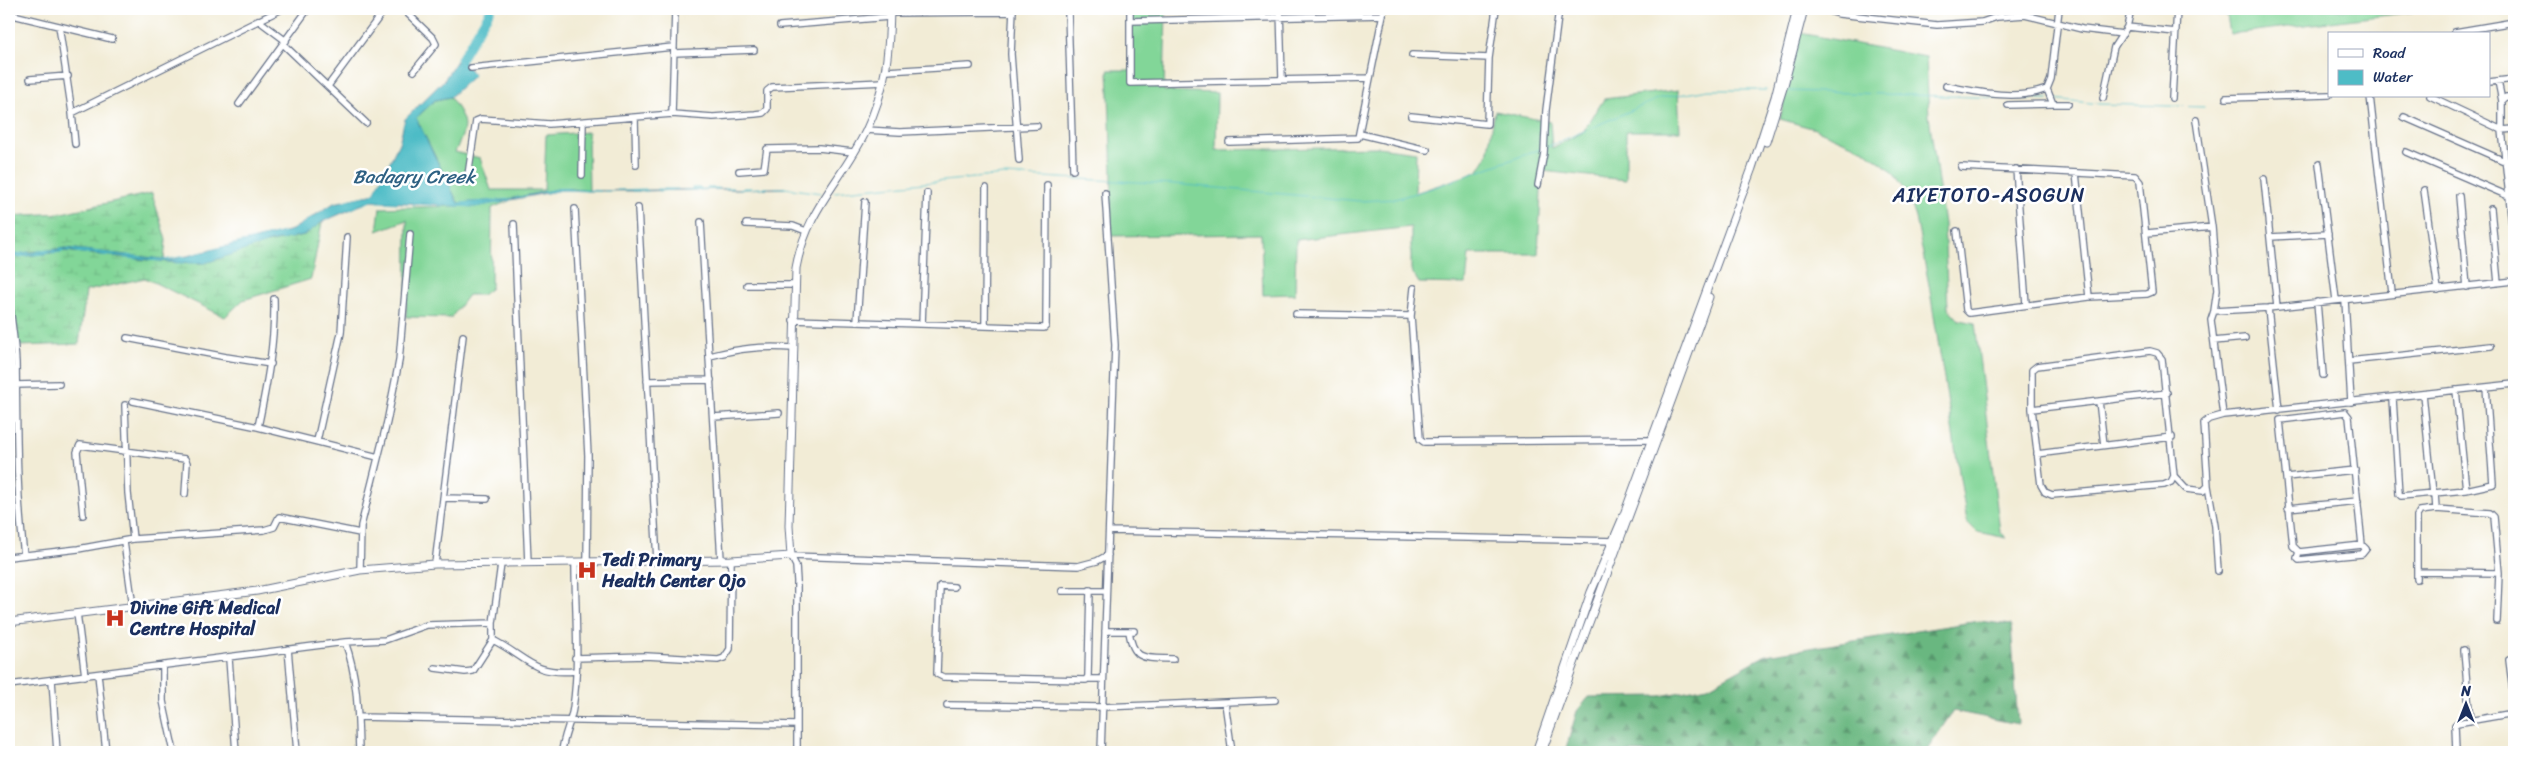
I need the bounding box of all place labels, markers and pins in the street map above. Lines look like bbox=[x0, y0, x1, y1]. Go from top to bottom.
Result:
place label: Tedi Primary Health Center Ojo bbox=[601, 544, 746, 597]
hospital icon: Tedi Primary Health Center Ojo bbox=[576, 559, 598, 581]
place label: Divine Gift Medical Centre Hospital bbox=[129, 592, 281, 645]
hospital icon: Divine Gift Medical Centre Hospital bbox=[104, 607, 126, 629]

